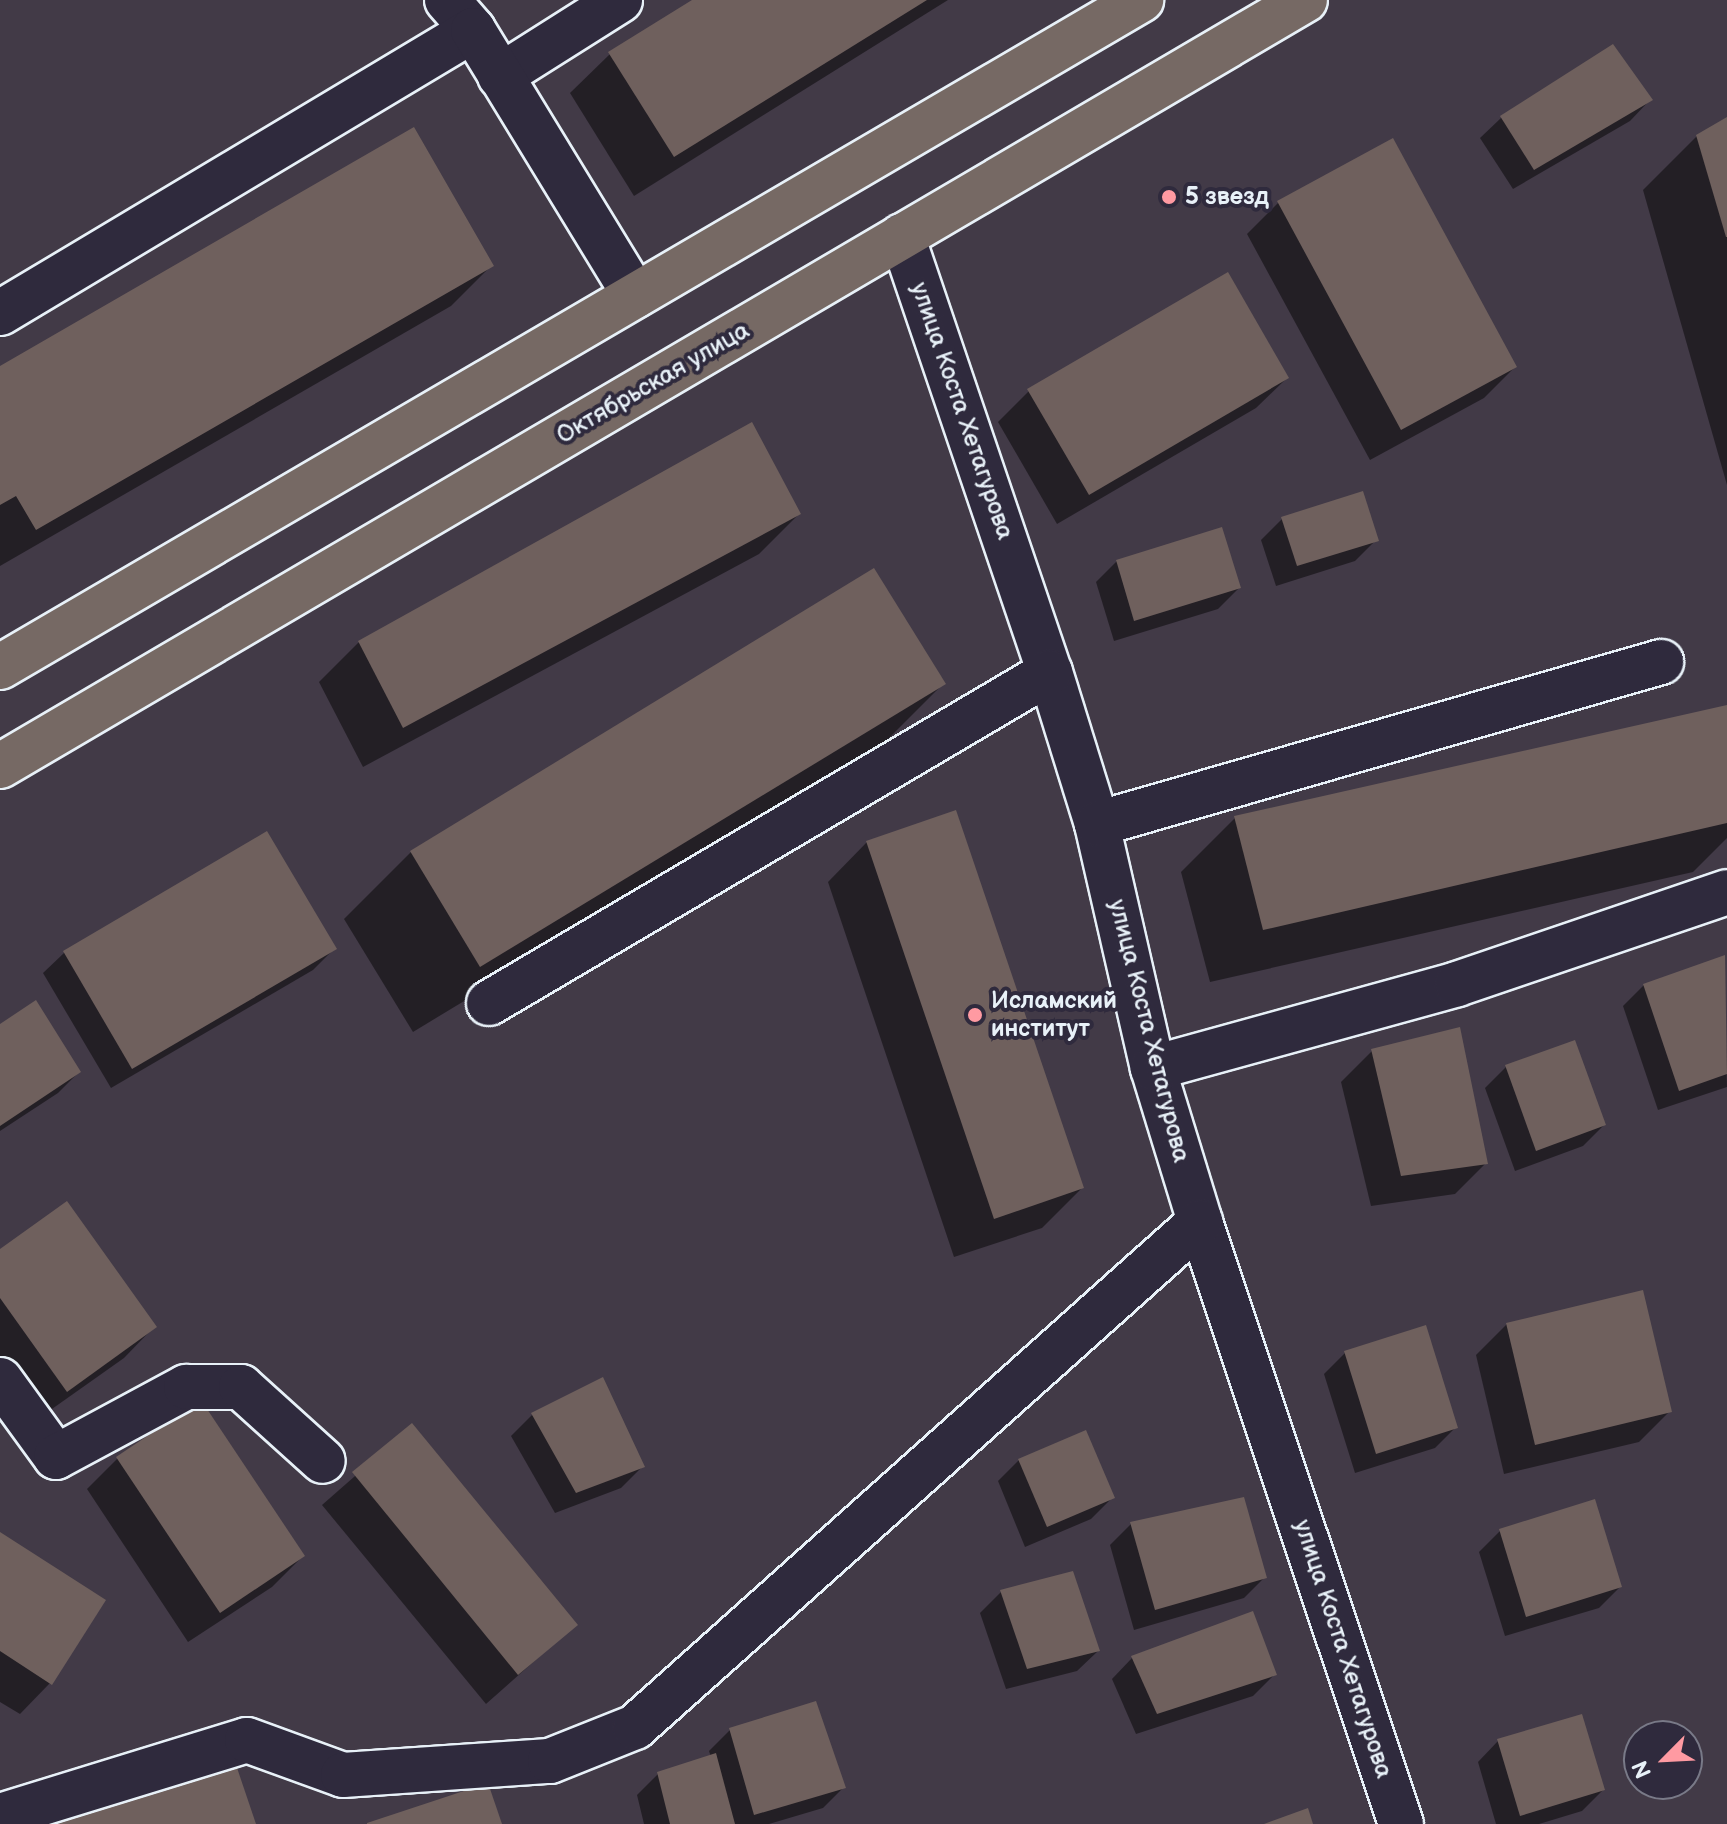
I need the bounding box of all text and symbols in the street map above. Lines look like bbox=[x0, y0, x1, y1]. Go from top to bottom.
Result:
place label: 5 звезд bbox=[1185, 183, 1269, 211]
marker: 5 звезд bbox=[1160, 188, 1178, 206]
street label: улица Коста Хетагурова bbox=[904, 279, 1020, 543]
street label: Октябрьская улица bbox=[552, 316, 754, 450]
street label: улица Коста Хетагурова bbox=[1102, 897, 1196, 1165]
place label: Исламский институт bbox=[991, 987, 1117, 1043]
marker: Исламский институт bbox=[966, 1006, 984, 1024]
street label: улица Коста Хетагурова bbox=[1288, 1516, 1398, 1782]
north arrow bbox=[1623, 1720, 1703, 1800]
text: N bbox=[1627, 1756, 1658, 1782]

